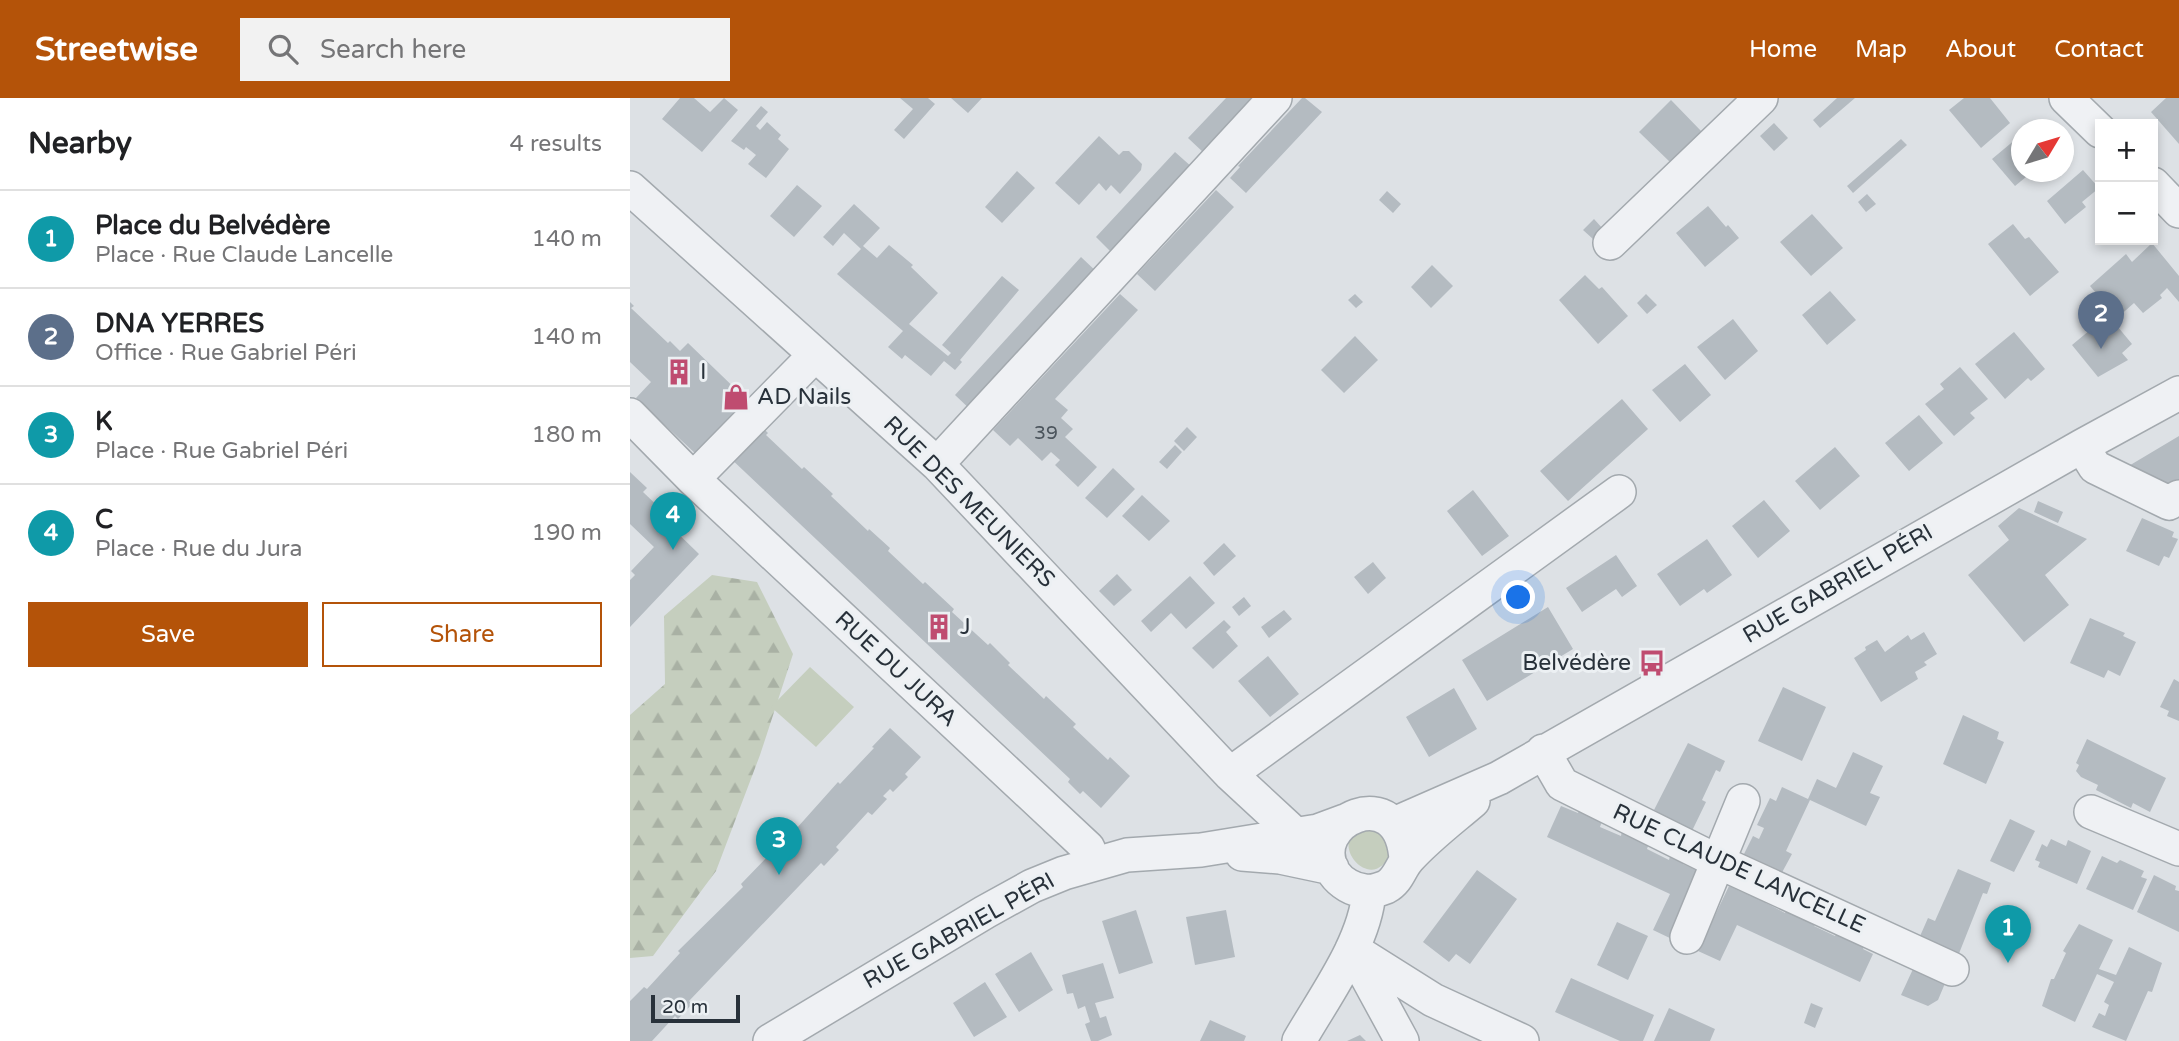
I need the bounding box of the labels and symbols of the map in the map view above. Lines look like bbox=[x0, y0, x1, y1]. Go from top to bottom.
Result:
north arrow bbox=[2011, 119, 2074, 182]
pin: 2 bbox=[2078, 291, 2124, 349]
building icon: I bbox=[664, 357, 694, 387]
place label: I bbox=[700, 358, 707, 386]
shop icon: AD Nails bbox=[721, 382, 751, 412]
place label: AD Nails bbox=[757, 383, 851, 411]
street label: RUE DES MEUNIERS bbox=[877, 410, 1061, 594]
house number: 39 bbox=[1034, 422, 1058, 444]
pin: 4 bbox=[650, 492, 696, 550]
street label: RUE GABRIEL PÉRI bbox=[1738, 518, 1938, 650]
your location bbox=[1501, 580, 1535, 614]
street label: RUE DU JURA bbox=[829, 605, 963, 733]
building icon: J bbox=[924, 612, 954, 642]
place label: J bbox=[960, 613, 971, 641]
bus stop icon: Belvédère bbox=[1637, 648, 1667, 678]
place label: Belvédère bbox=[1522, 649, 1631, 677]
street label: RUE CLAUDE LANCELLE bbox=[1608, 798, 1870, 940]
pin: 3 bbox=[756, 817, 802, 875]
street label: RUE GABRIEL PÉRI bbox=[858, 867, 1060, 995]
pin: 1 bbox=[1985, 905, 2031, 963]
scale bar bbox=[651, 992, 740, 1024]

